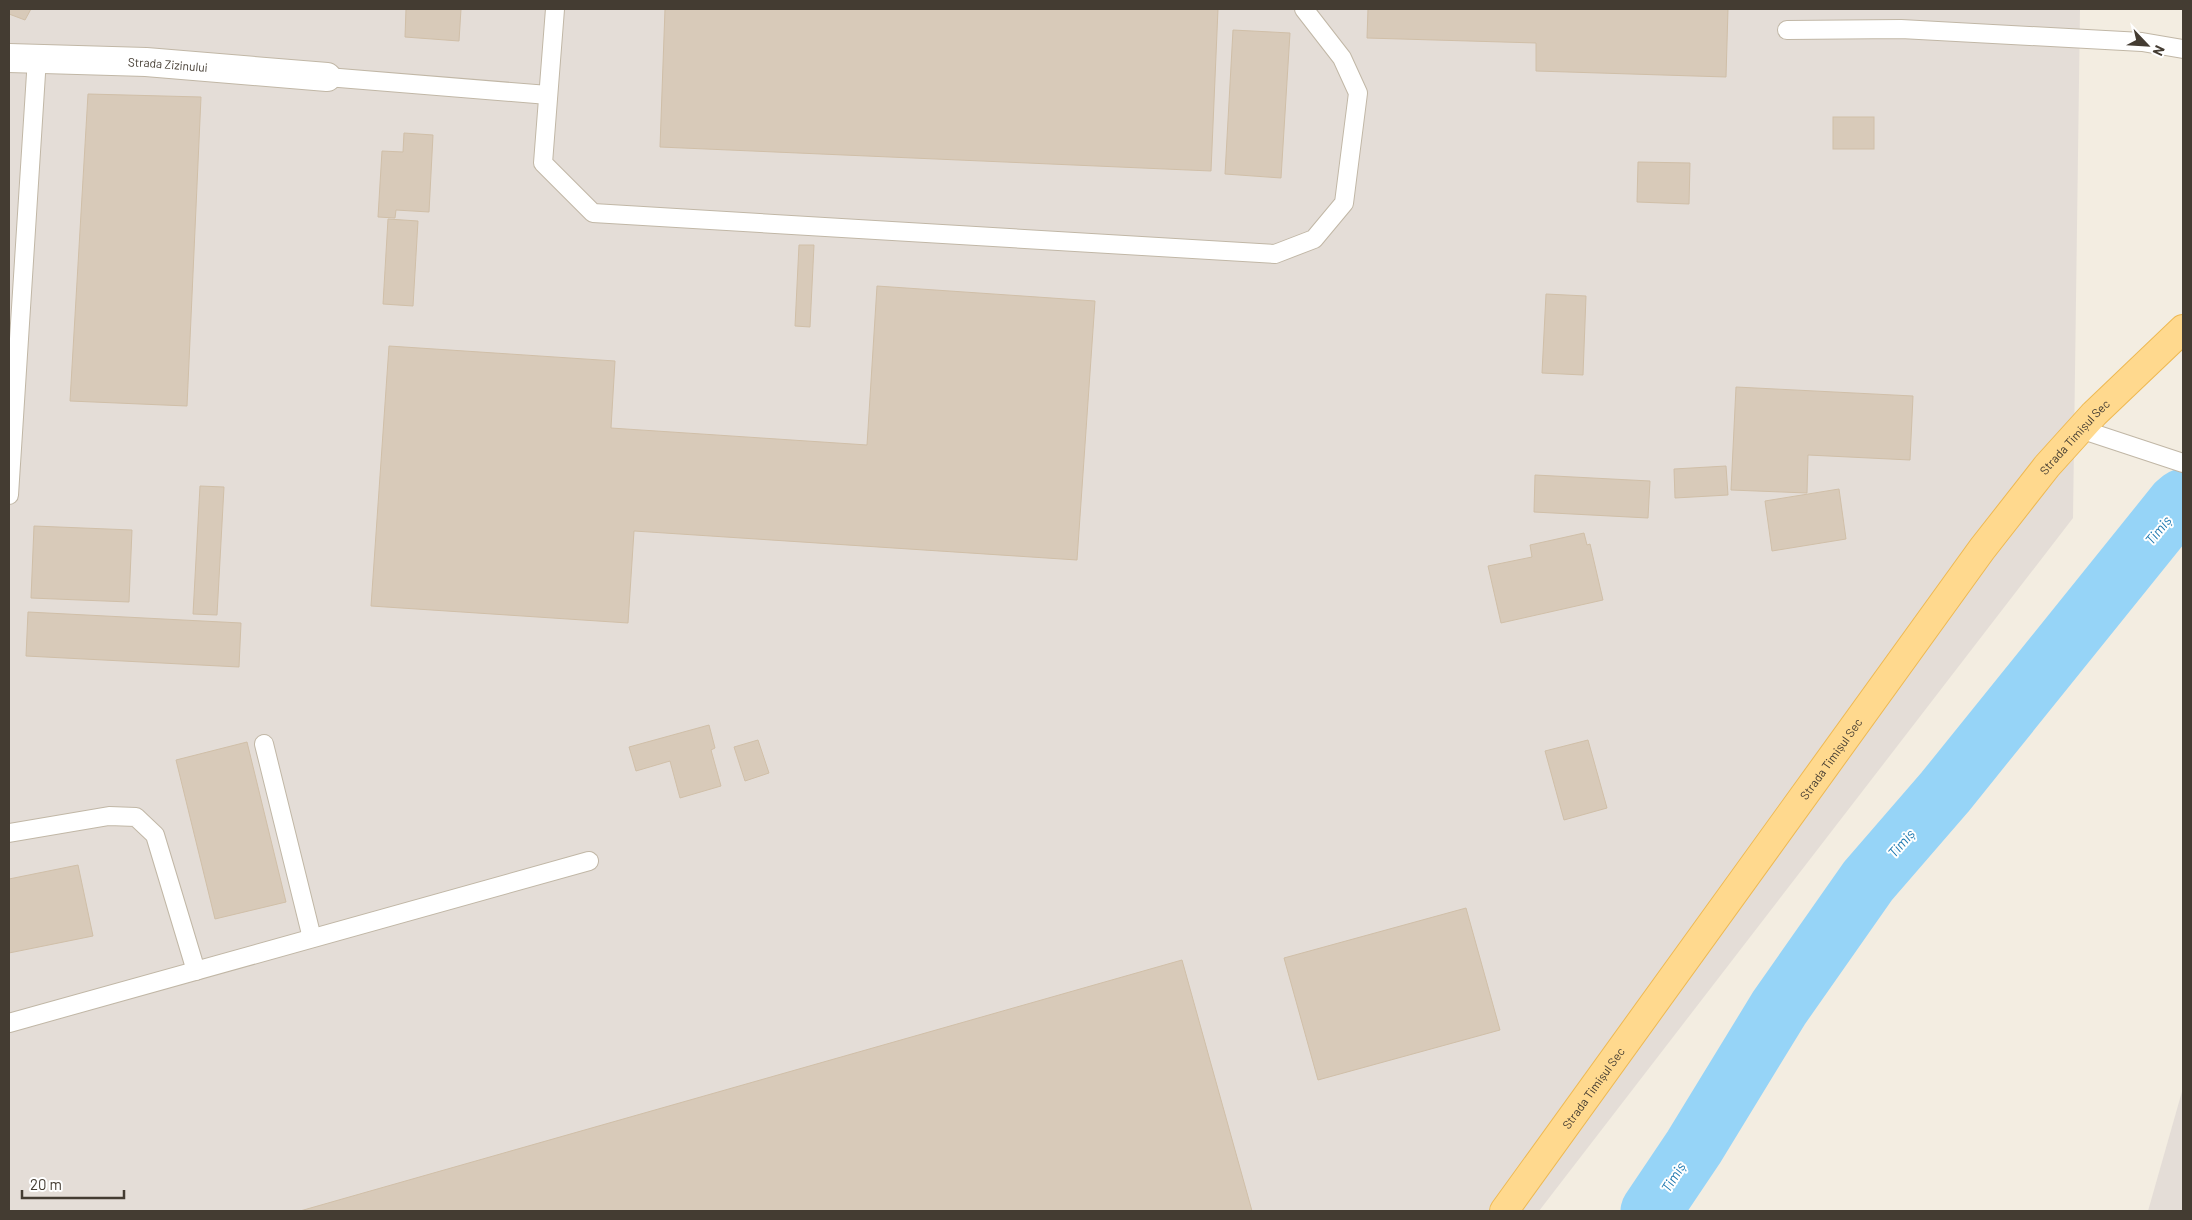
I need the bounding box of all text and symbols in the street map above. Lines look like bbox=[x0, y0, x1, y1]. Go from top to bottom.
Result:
north arrow bbox=[2122, 20, 2172, 70]
text: N bbox=[2150, 43, 2169, 59]
street label: Strada Zizinului bbox=[128, 54, 208, 74]
street label: Strada Timișul Sec bbox=[2036, 396, 2112, 477]
water label: Timiș bbox=[2141, 512, 2175, 548]
street label: Strada Timișul Sec bbox=[1797, 715, 1865, 802]
water label: Timiș bbox=[1884, 825, 1918, 861]
street label: Strada Timișul Sec bbox=[1559, 1044, 1627, 1131]
water label: Timiș bbox=[1657, 1158, 1689, 1195]
scale bar bbox=[22, 1168, 125, 1200]
text: 20 m bbox=[30, 1175, 62, 1193]

